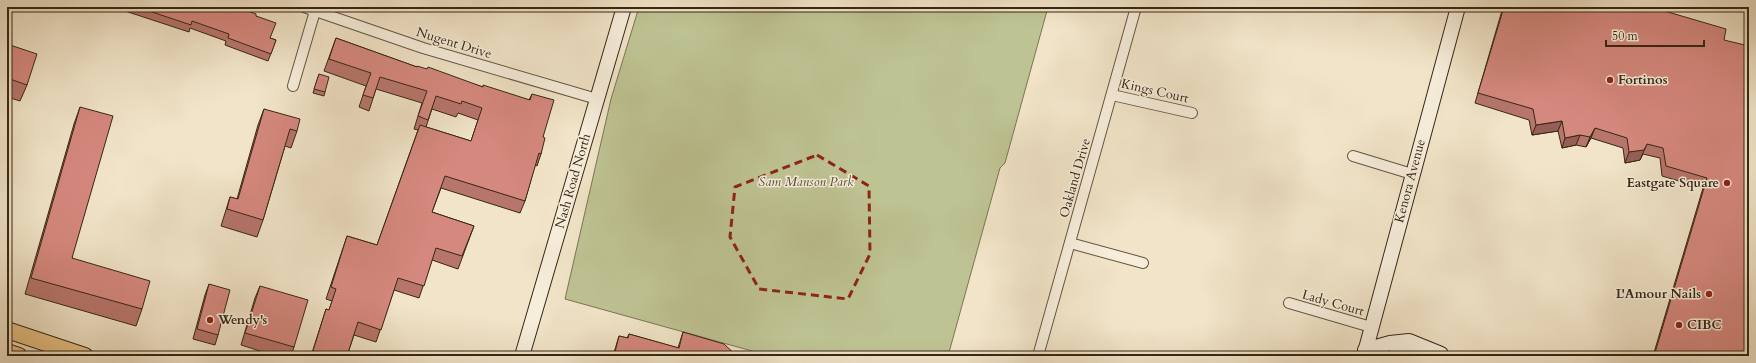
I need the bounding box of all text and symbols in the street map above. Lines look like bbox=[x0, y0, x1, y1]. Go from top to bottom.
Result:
scale bar bbox=[1606, 22, 1704, 48]
street label: Nugent Drive bbox=[414, 23, 494, 63]
text: 50 m bbox=[1612, 28, 1639, 44]
place label: Fortinos bbox=[1618, 71, 1668, 89]
street label: Kings Court bbox=[1119, 74, 1191, 108]
marker: Fortinos bbox=[1605, 75, 1615, 85]
street label: Nash Road North bbox=[551, 131, 595, 231]
street label: Oakland Drive bbox=[1055, 136, 1095, 220]
street label: Kenora Avenue bbox=[1390, 137, 1430, 225]
park label: Sam Manson Park bbox=[758, 173, 854, 191]
place label: Eastgate Square bbox=[1626, 174, 1719, 192]
marker: Eastgate Square bbox=[1722, 178, 1732, 188]
place label: L'Amour Nails bbox=[1616, 285, 1701, 303]
street label: Lady Court bbox=[1300, 286, 1366, 320]
marker: L'Amour Nails bbox=[1704, 289, 1714, 299]
place label: Wendy's bbox=[217, 311, 267, 329]
marker: Wendy's bbox=[205, 315, 215, 325]
place label: CIBC bbox=[1687, 316, 1722, 334]
marker: CIBC bbox=[1674, 320, 1684, 330]

